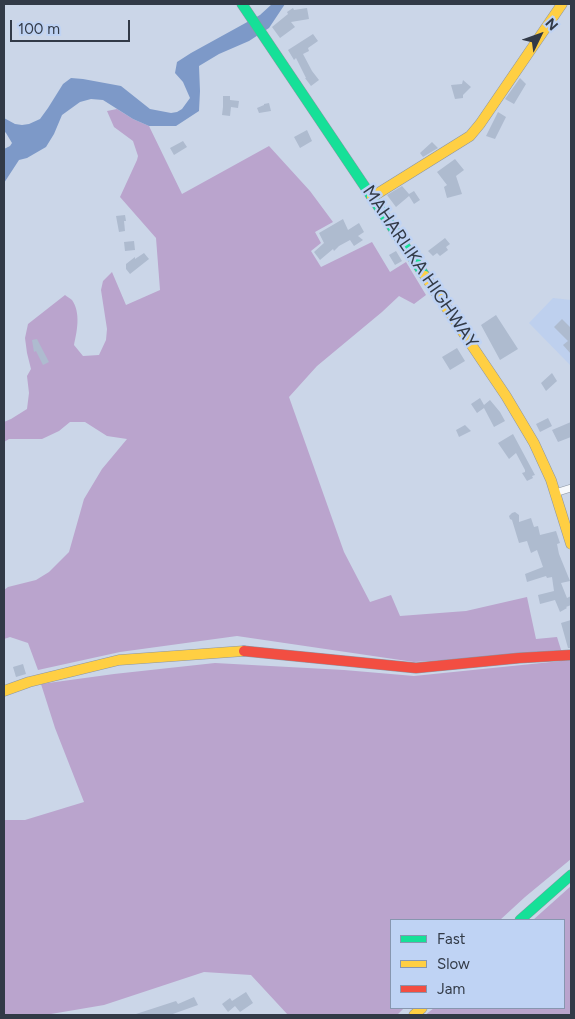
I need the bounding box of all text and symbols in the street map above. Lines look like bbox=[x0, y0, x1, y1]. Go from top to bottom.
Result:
scale bar bbox=[12, 10, 132, 42]
north arrow bbox=[515, 10, 565, 60]
text: N bbox=[542, 15, 561, 34]
text: 100 m bbox=[18, 20, 60, 38]
street label: MAHARLIKA HIGHWAY bbox=[358, 182, 482, 352]
legend bbox=[390, 919, 565, 1009]
text: Fast bbox=[437, 930, 465, 948]
text: Slow bbox=[437, 955, 470, 973]
text: Jam bbox=[437, 980, 465, 998]

